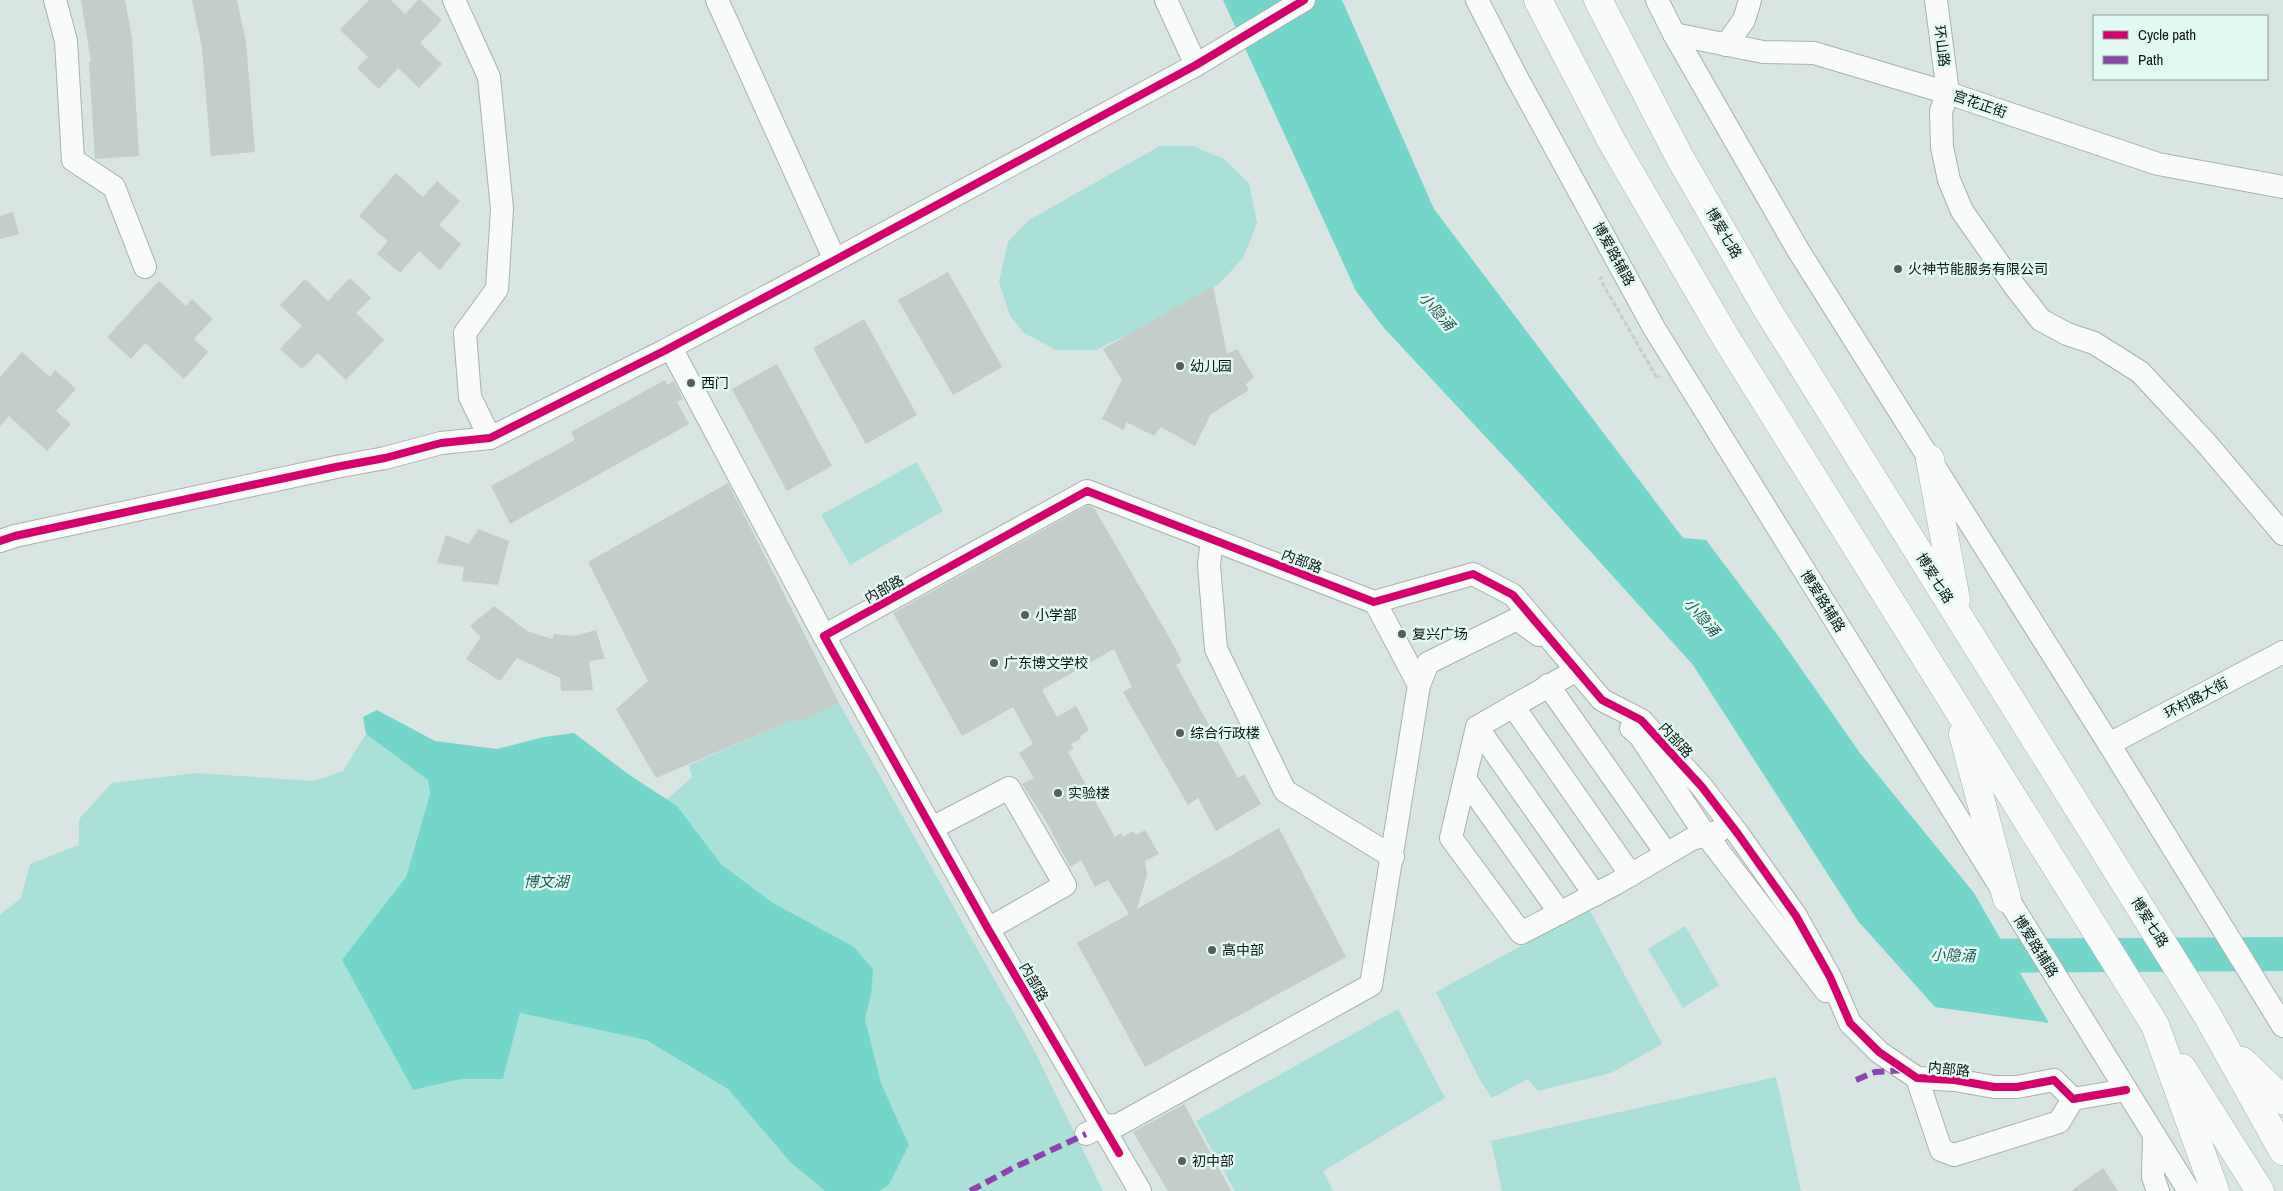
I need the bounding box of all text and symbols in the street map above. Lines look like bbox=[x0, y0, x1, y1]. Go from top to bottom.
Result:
legend bbox=[2093, 15, 2268, 80]
street label: 环山路 bbox=[1931, 24, 1953, 68]
text: Cycle path bbox=[2138, 24, 2196, 45]
text: Path bbox=[2138, 49, 2163, 70]
street label: 宫花正街 bbox=[1951, 86, 2009, 122]
street label: 博爱七路 bbox=[1702, 204, 1746, 262]
street label: 博爱路辅路 bbox=[1589, 219, 1639, 289]
place label: 火神节能服务有限公司 bbox=[1908, 260, 2048, 278]
marker: 火神节能服务有限公司 bbox=[1892, 263, 1904, 275]
water label: 小隐涌 bbox=[1414, 287, 1461, 336]
place label: 幼儿园 bbox=[1190, 357, 1232, 375]
marker: 幼儿园 bbox=[1174, 360, 1186, 372]
place label: 西门 bbox=[701, 374, 729, 392]
marker: 西门 bbox=[685, 377, 697, 389]
street label: 内部路 bbox=[1279, 545, 1325, 577]
street label: 博爱七路 bbox=[1913, 549, 1957, 607]
street label: 博爱路辅路 bbox=[1797, 567, 1849, 635]
street label: 内部路 bbox=[861, 571, 907, 607]
water label: 小隐涌 bbox=[1679, 593, 1726, 642]
place label: 小学部 bbox=[1035, 606, 1077, 624]
marker: 小学部 bbox=[1019, 609, 1031, 621]
place label: 复兴广场 bbox=[1412, 625, 1468, 643]
marker: 复兴广场 bbox=[1396, 628, 1408, 640]
place label: 广东博文学校 bbox=[1004, 654, 1088, 672]
marker: 广东博文学校 bbox=[988, 657, 1000, 669]
street label: 环村路大街 bbox=[2161, 674, 2231, 722]
street label: 内部路 bbox=[1655, 718, 1697, 762]
place label: 综合行政楼 bbox=[1190, 724, 1260, 742]
marker: 综合行政楼 bbox=[1174, 727, 1186, 739]
place label: 实验楼 bbox=[1068, 784, 1110, 802]
marker: 实验楼 bbox=[1052, 787, 1064, 799]
water label: 博文湖 bbox=[523, 871, 570, 892]
street label: 博爱七路 bbox=[2128, 893, 2172, 951]
street label: 博爱路辅路 bbox=[2010, 912, 2062, 980]
place label: 高中部 bbox=[1222, 941, 1264, 959]
marker: 高中部 bbox=[1206, 944, 1218, 956]
water label: 小隐涌 bbox=[1930, 944, 1978, 966]
street label: 内部路 bbox=[1016, 959, 1052, 1005]
street label: 内部路 bbox=[1927, 1058, 1971, 1080]
place label: 初中部 bbox=[1192, 1152, 1234, 1170]
marker: 初中部 bbox=[1176, 1155, 1188, 1167]

